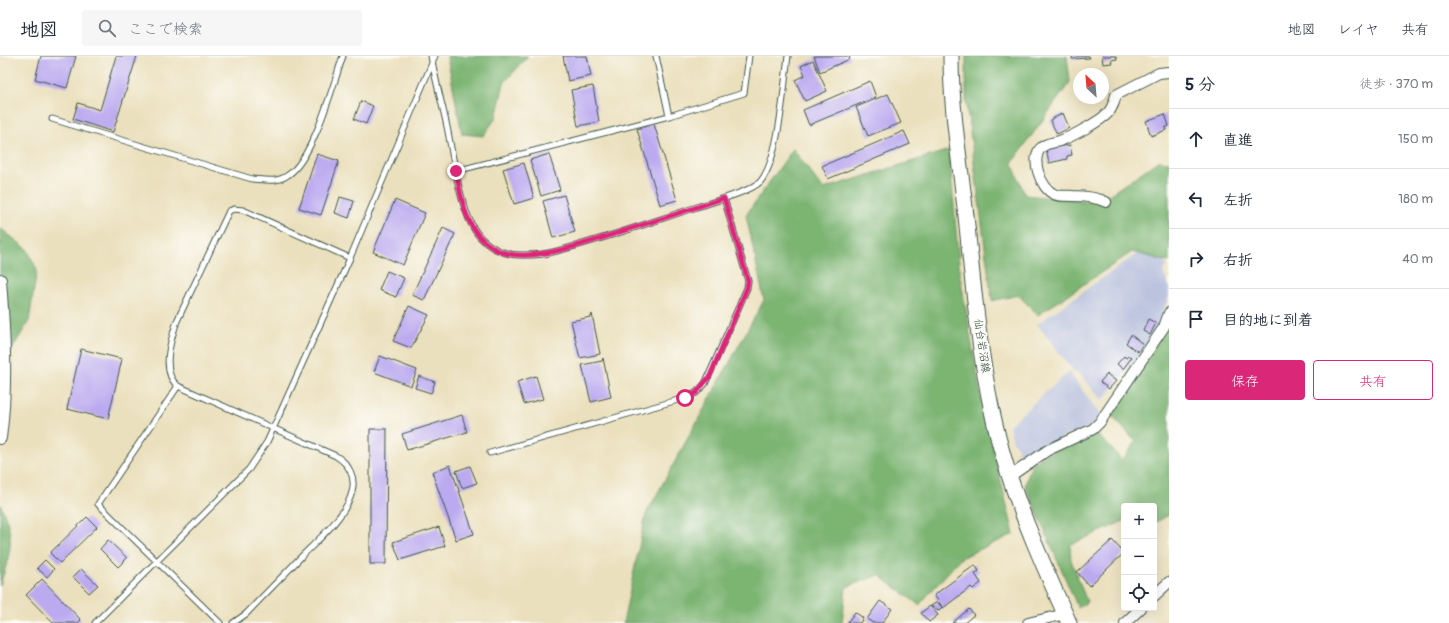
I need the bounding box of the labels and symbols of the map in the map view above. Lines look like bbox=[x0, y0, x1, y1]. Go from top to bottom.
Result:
north arrow bbox=[1073, 68, 1109, 104]
route end bbox=[447, 162, 465, 180]
street label: 仙台岩沼線 bbox=[971, 318, 993, 374]
route start bbox=[676, 389, 694, 407]

